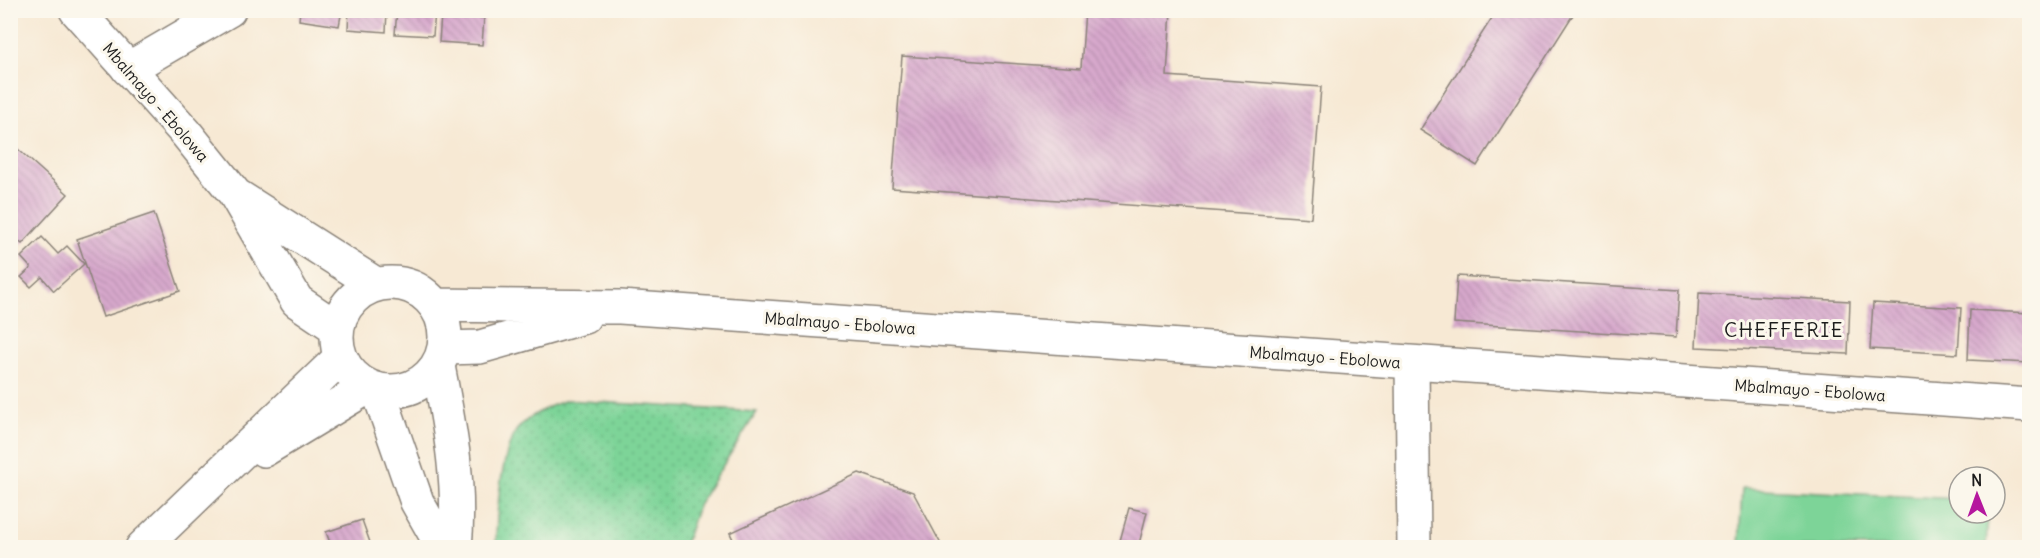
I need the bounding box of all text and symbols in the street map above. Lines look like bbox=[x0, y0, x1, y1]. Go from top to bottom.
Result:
street label: Mbalmayo - Ebolowa bbox=[99, 38, 213, 166]
street label: Mbalmayo - Ebolowa bbox=[764, 308, 916, 338]
district label: CHEFFERIE bbox=[1724, 317, 1844, 342]
street label: Mbalmayo - Ebolowa bbox=[1249, 342, 1401, 372]
street label: Mbalmayo - Ebolowa bbox=[1734, 375, 1886, 405]
north arrow bbox=[1947, 465, 2007, 525]
text: N bbox=[1971, 470, 1982, 490]

